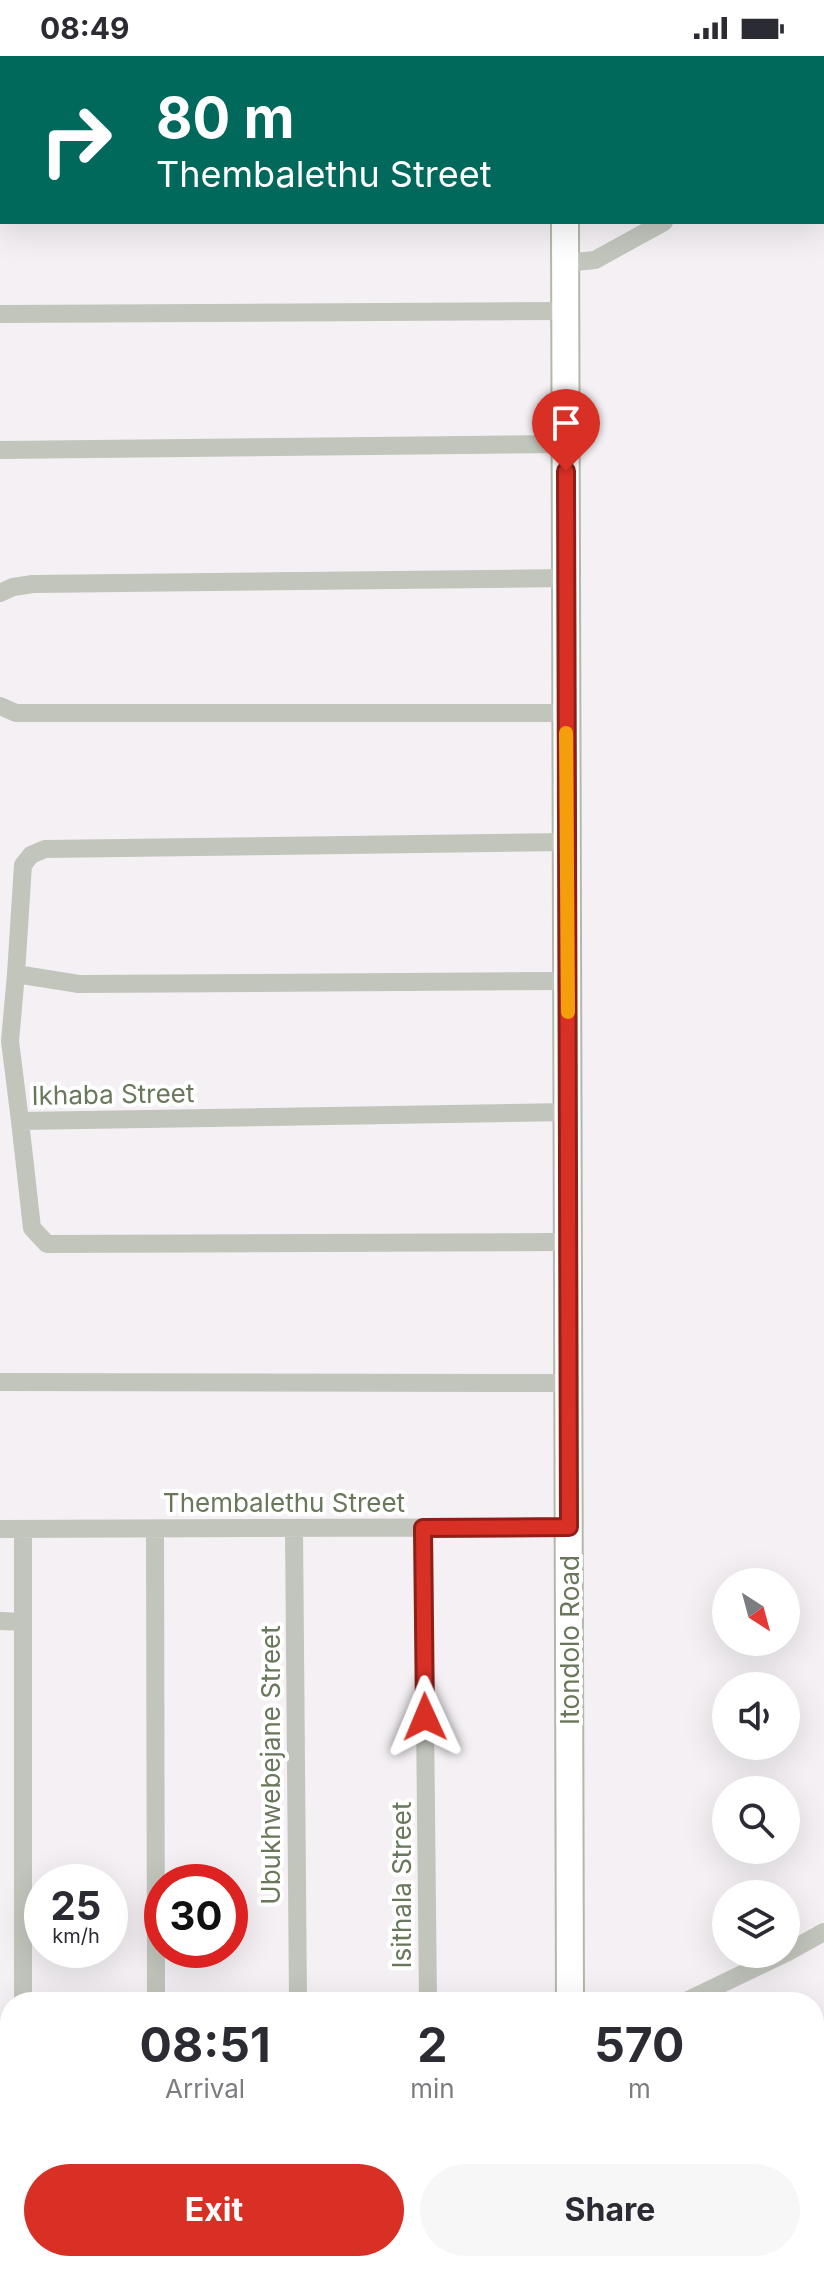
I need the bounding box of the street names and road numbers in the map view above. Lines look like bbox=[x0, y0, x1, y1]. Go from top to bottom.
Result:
street label: Ikhaba Street bbox=[31, 1077, 195, 1111]
street label: Thembalethu Street bbox=[163, 1487, 405, 1518]
street label: Itondolo Road bbox=[554, 1555, 585, 1725]
street label: Ubukhwebejane Street bbox=[255, 1625, 286, 1905]
street label: Isithala Street bbox=[386, 1801, 417, 1969]

